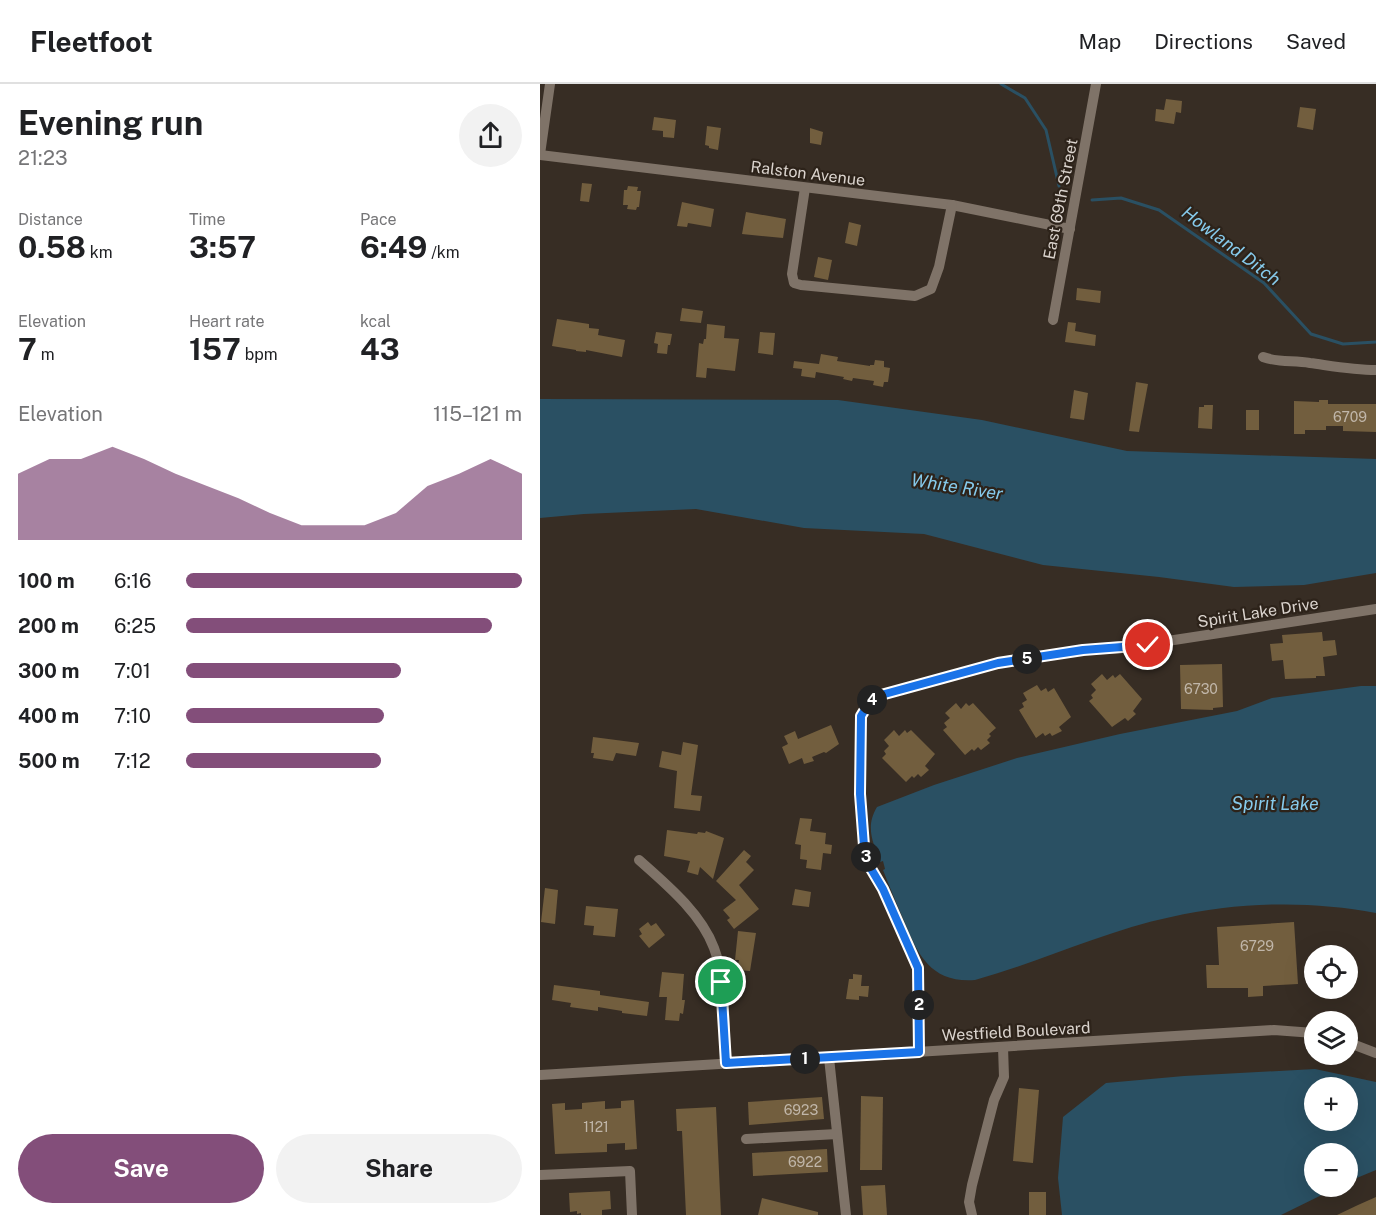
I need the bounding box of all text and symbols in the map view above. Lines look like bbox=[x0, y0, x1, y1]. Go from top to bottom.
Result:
text: Fleetfoot bbox=[30, 25, 153, 58]
text: Map bbox=[1079, 29, 1121, 54]
text: Directions bbox=[1154, 29, 1253, 54]
text: Saved bbox=[1286, 29, 1346, 54]
text: Evening run bbox=[18, 104, 203, 142]
button: share bbox=[459, 104, 522, 167]
street label: East 69th Street bbox=[1039, 137, 1082, 261]
text: 21:23 bbox=[18, 146, 68, 170]
street label: Ralston Avenue bbox=[750, 157, 866, 190]
water label: Howland Ditch bbox=[1178, 202, 1285, 290]
text: Distance bbox=[18, 210, 83, 229]
text: Time bbox=[189, 210, 225, 229]
text: Pace bbox=[360, 210, 397, 229]
text: 0.58 bbox=[18, 229, 86, 265]
text: 3:57 bbox=[189, 229, 256, 265]
text: 6:49 bbox=[360, 229, 427, 265]
text: km bbox=[86, 243, 113, 262]
text: /km bbox=[427, 243, 460, 262]
text: Elevation bbox=[18, 312, 86, 331]
text: Heart rate bbox=[189, 312, 265, 331]
text: kcal bbox=[360, 312, 391, 331]
text: 7 bbox=[18, 331, 37, 367]
text: 157 bbox=[189, 331, 241, 367]
text: 43 bbox=[360, 331, 400, 367]
text: m bbox=[37, 345, 55, 364]
text: bpm bbox=[241, 345, 278, 364]
text: Elevation bbox=[18, 402, 103, 426]
text: 115–121 m bbox=[433, 402, 522, 426]
house number: 6709 bbox=[1333, 409, 1367, 425]
water label: White River bbox=[910, 469, 1005, 504]
text: 100 m bbox=[18, 569, 75, 593]
text: 6:16 bbox=[114, 569, 152, 593]
street label: Spirit Lake Drive bbox=[1196, 594, 1320, 631]
text: 200 m bbox=[18, 614, 79, 638]
text: 6:25 bbox=[114, 614, 156, 638]
pin bbox=[1122, 619, 1173, 670]
icon: check bbox=[1131, 628, 1164, 661]
pin: 5 bbox=[1012, 644, 1042, 674]
text: 5 bbox=[1022, 649, 1032, 668]
text: 300 m bbox=[18, 659, 79, 683]
text: 7:01 bbox=[114, 659, 151, 683]
house number: 6730 bbox=[1184, 681, 1218, 697]
pin: 4 bbox=[857, 685, 887, 715]
text: 4 bbox=[867, 690, 877, 709]
text: 400 m bbox=[18, 704, 79, 728]
text: 7:10 bbox=[114, 704, 151, 728]
text: 500 m bbox=[18, 749, 80, 773]
text: 7:12 bbox=[114, 749, 151, 773]
water label: Spirit Lake bbox=[1231, 793, 1319, 814]
pin: 3 bbox=[851, 842, 881, 872]
text: 3 bbox=[861, 847, 871, 866]
house number: 6729 bbox=[1240, 938, 1274, 954]
map controls bbox=[1304, 945, 1358, 1197]
button: locate bbox=[1304, 945, 1358, 999]
pin bbox=[695, 956, 746, 1007]
icon: arrive bbox=[704, 965, 737, 998]
pin: 2 bbox=[904, 990, 934, 1020]
text: 2 bbox=[914, 995, 924, 1014]
button: layers bbox=[1304, 1011, 1358, 1065]
street label: Westfield Boulevard bbox=[941, 1018, 1091, 1045]
pin: 1 bbox=[790, 1044, 820, 1074]
text: 1 bbox=[802, 1049, 808, 1068]
button: + bbox=[1304, 1077, 1358, 1131]
house number: 6923 bbox=[784, 1102, 818, 1118]
house number: 1121 bbox=[583, 1119, 609, 1135]
button: Save bbox=[18, 1134, 264, 1203]
button: Share bbox=[276, 1134, 522, 1203]
button: − bbox=[1304, 1143, 1358, 1197]
house number: 6922 bbox=[788, 1154, 822, 1170]

